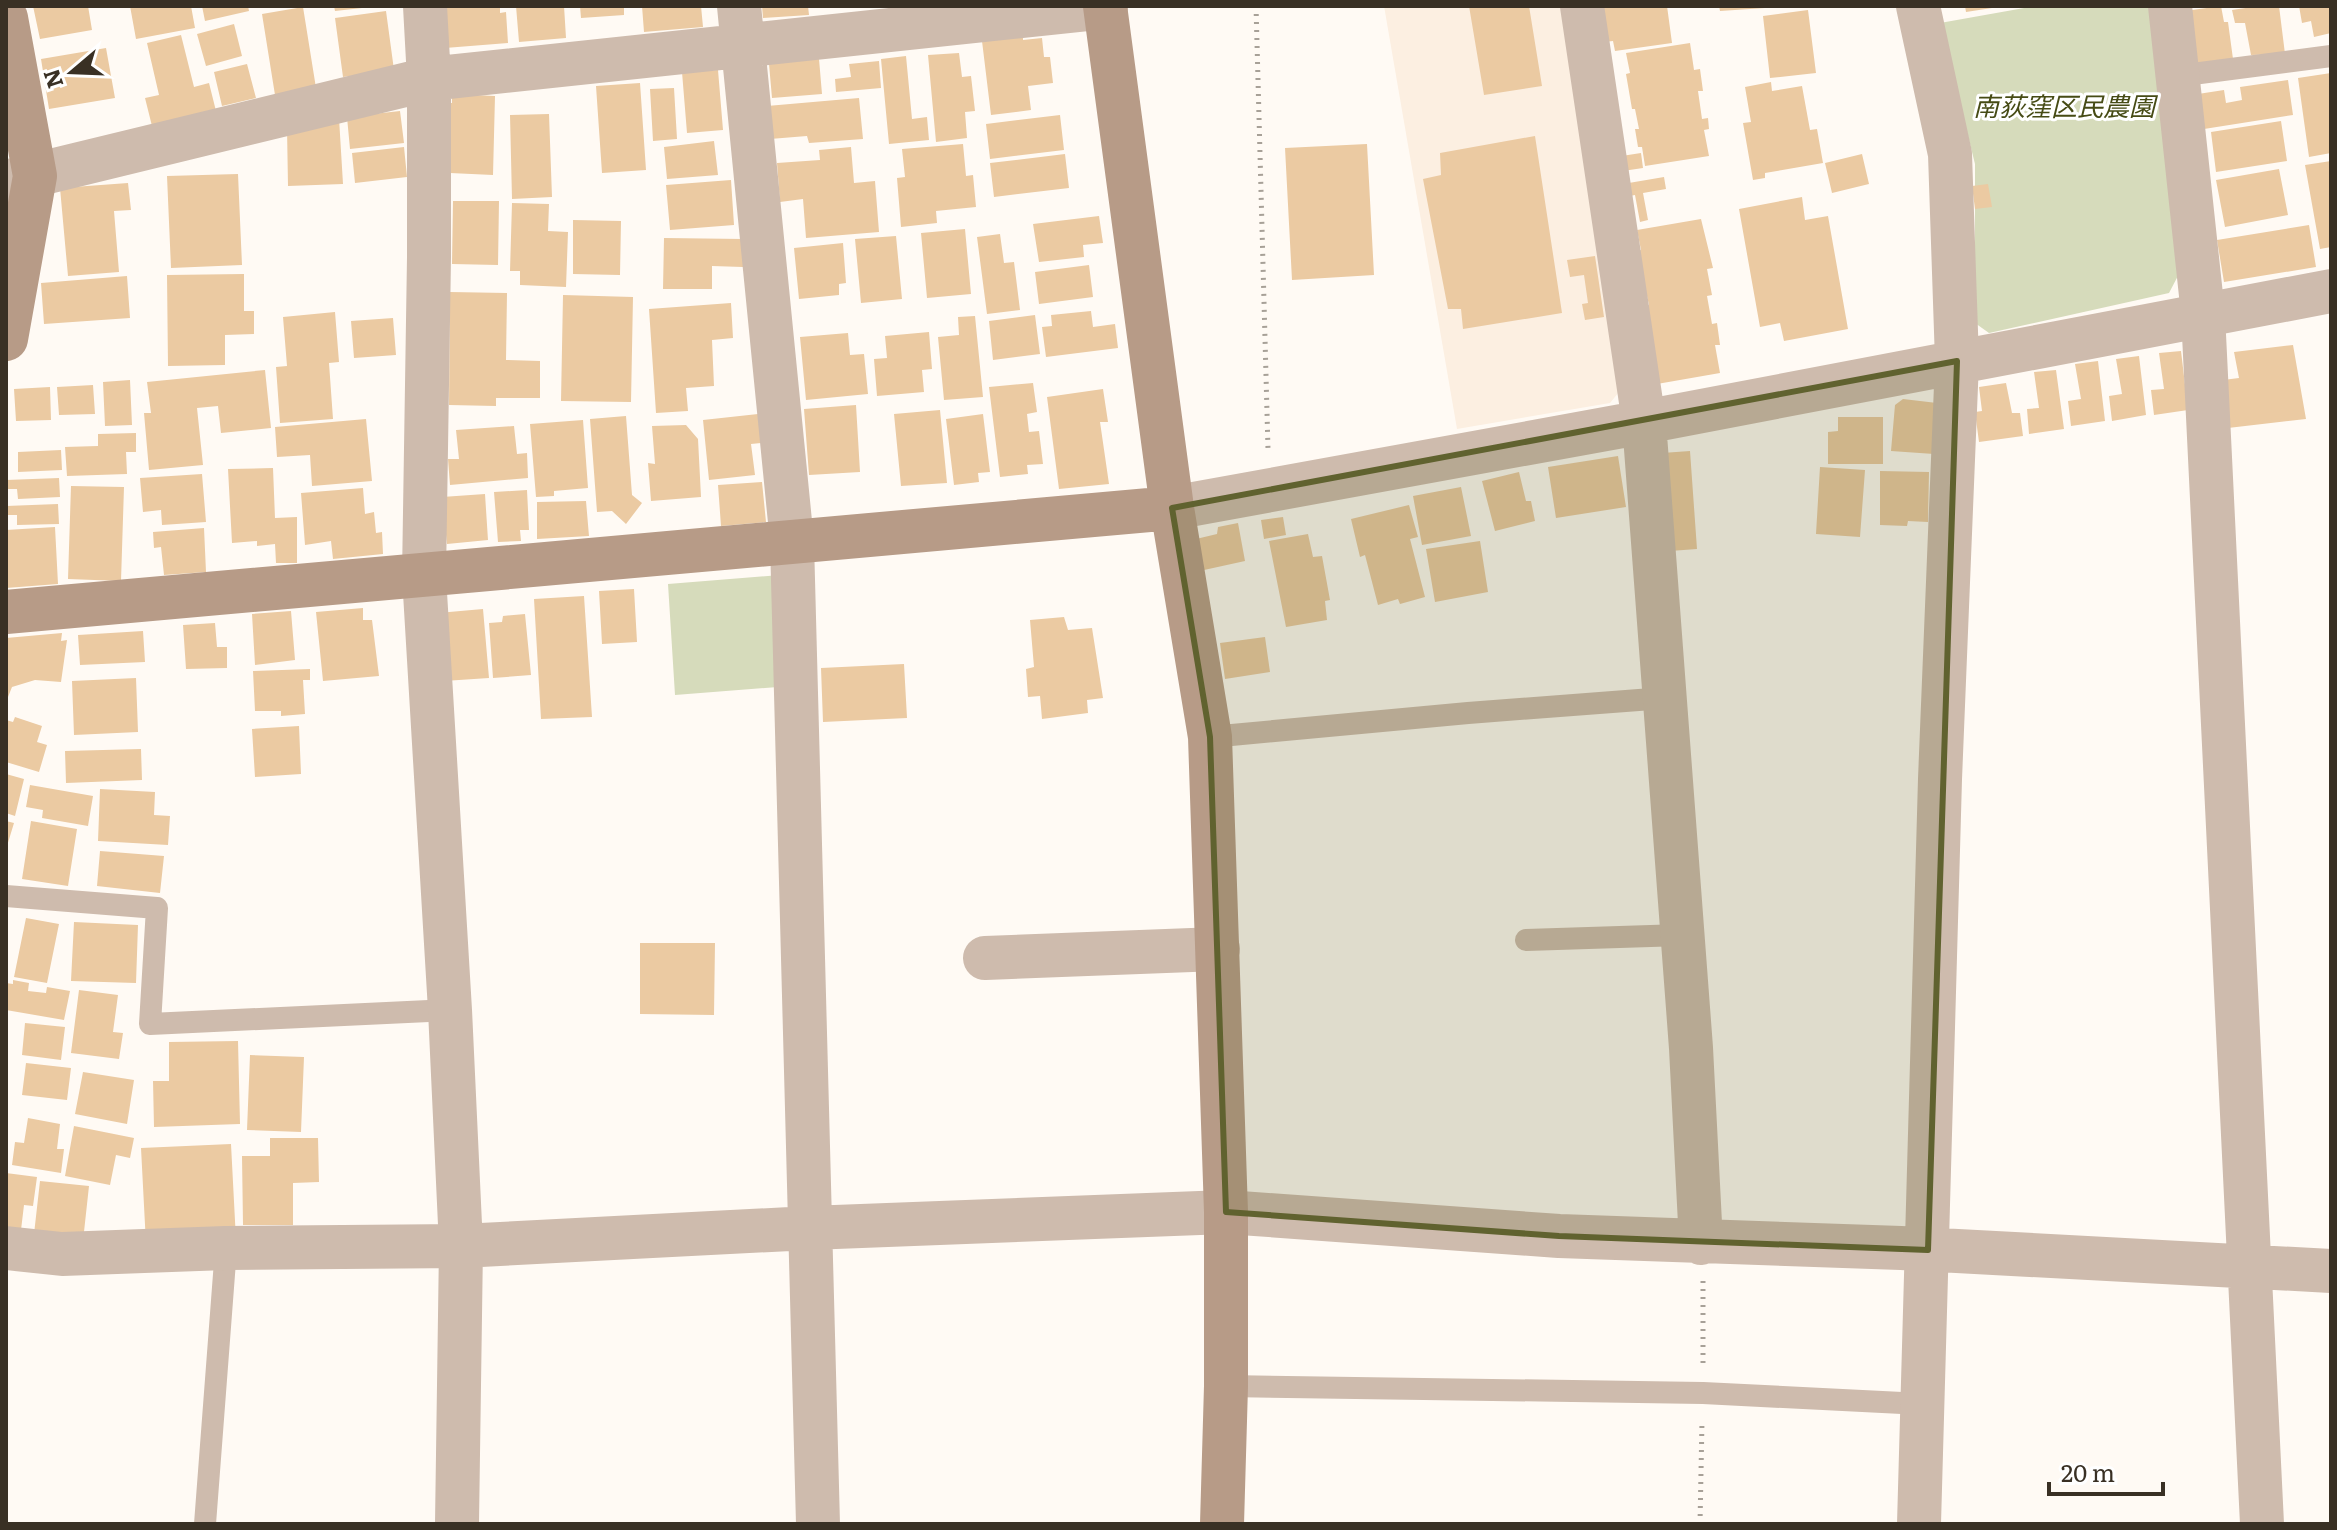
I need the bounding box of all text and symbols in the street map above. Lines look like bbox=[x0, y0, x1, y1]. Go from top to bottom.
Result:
north arrow bbox=[32, 32, 112, 112]
text: N bbox=[33, 65, 70, 93]
park label: 南荻窪区民農園 bbox=[1973, 85, 2159, 124]
scale bar bbox=[2049, 1446, 2163, 1496]
text: 20 m bbox=[2061, 1454, 2115, 1489]

